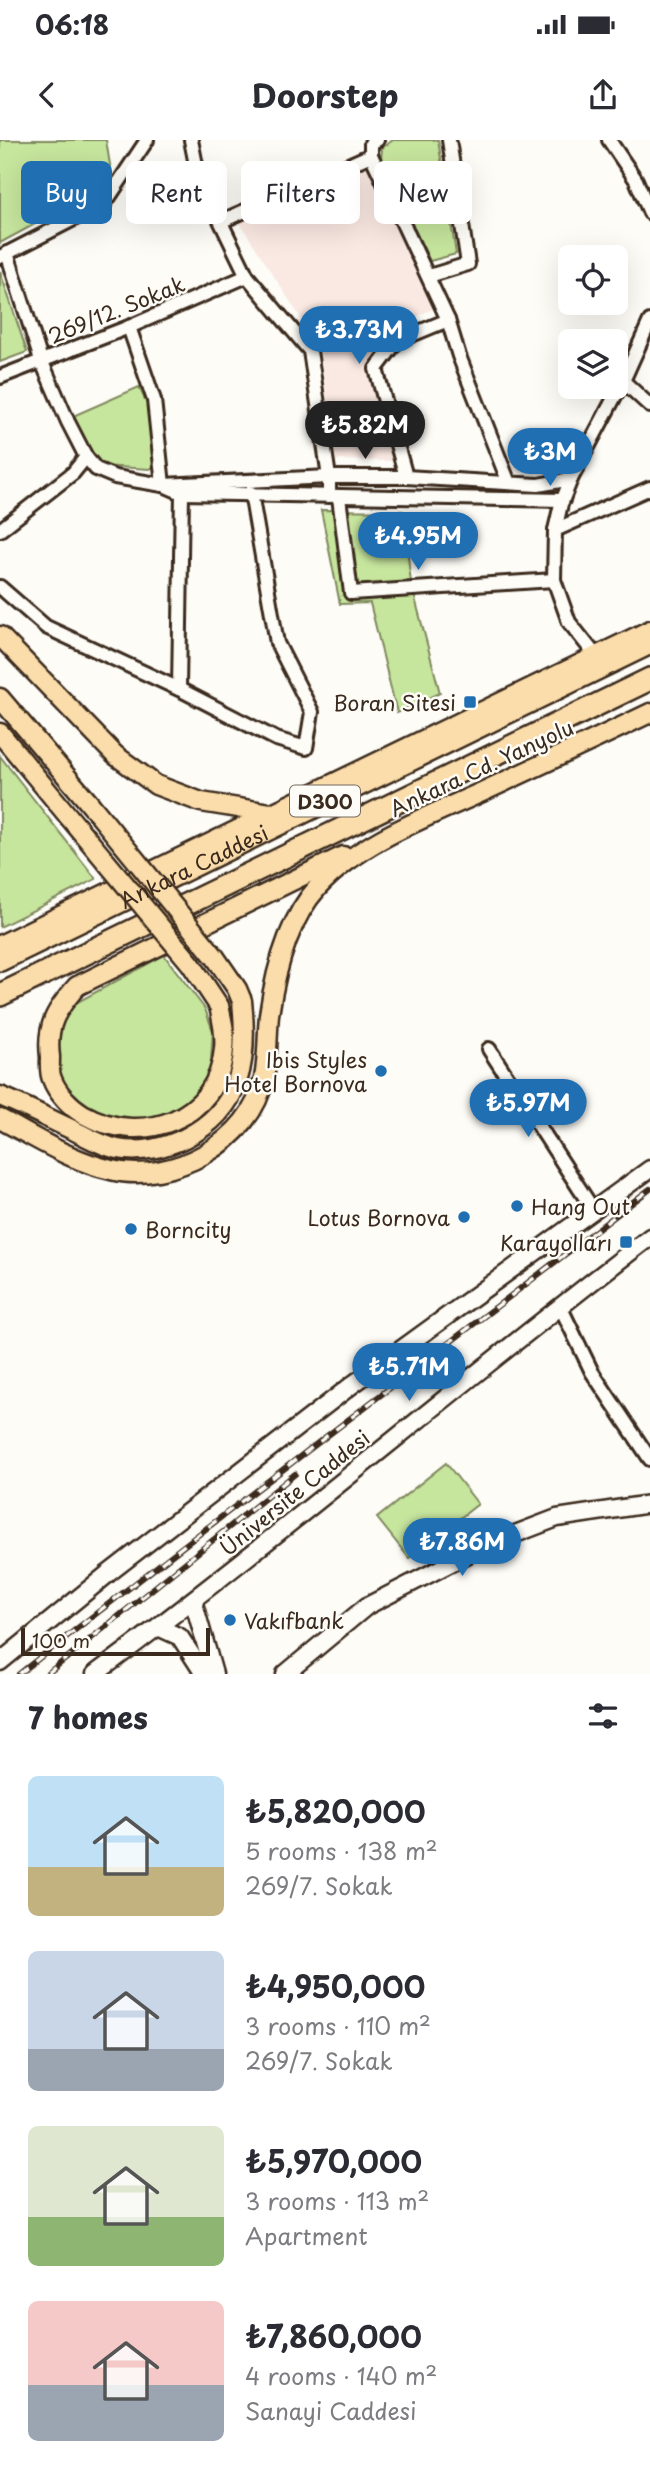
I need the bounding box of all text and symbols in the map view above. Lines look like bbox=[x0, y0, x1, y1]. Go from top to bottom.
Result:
text: 06:18 bbox=[35, 5, 109, 44]
text: Doorstep bbox=[252, 71, 398, 119]
icon: back bbox=[28, 76, 66, 114]
icon: share bbox=[584, 76, 622, 114]
chip: Buy bbox=[21, 161, 112, 224]
chip: Rent bbox=[126, 161, 227, 224]
chip: Filters bbox=[241, 161, 360, 224]
chip: New bbox=[374, 161, 472, 224]
map controls bbox=[558, 245, 628, 399]
button: locate bbox=[558, 245, 628, 315]
street label: 269/12. Sokak bbox=[43, 267, 189, 351]
pin: ₺3.73M bbox=[302, 306, 416, 366]
text: ₺3.73M bbox=[315, 311, 403, 346]
button: layers bbox=[558, 329, 628, 399]
pin: ₺5.82M bbox=[308, 402, 422, 461]
text: ₺5.82M bbox=[321, 406, 409, 441]
pin: ₺3M bbox=[516, 428, 584, 488]
text: ₺3M bbox=[523, 433, 577, 468]
pin: ₺4.95M bbox=[361, 512, 475, 572]
text: ₺4.95M bbox=[374, 517, 462, 552]
place label: Boran Sitesi bbox=[333, 686, 456, 718]
marker: Boran Sitesi bbox=[462, 694, 478, 710]
street label: Ankara Cd. Yanyolu bbox=[384, 710, 578, 824]
road number: D300 bbox=[290, 786, 360, 816]
street label: Ankara Caddesi bbox=[113, 816, 273, 916]
place label: Ibis Styles Hotel Bornova bbox=[224, 1043, 367, 1099]
marker: Ibis Styles Hotel Bornova bbox=[373, 1063, 389, 1079]
pin: ₺5.97M bbox=[471, 1080, 585, 1139]
text: ₺5.97M bbox=[486, 1084, 570, 1119]
place label: Hang Out bbox=[531, 1190, 630, 1222]
marker: Hang Out bbox=[509, 1198, 525, 1214]
place label: Lotus Bornova bbox=[307, 1201, 450, 1233]
marker: Lotus Bornova bbox=[456, 1209, 472, 1225]
place label: Borncity bbox=[145, 1213, 232, 1245]
marker: Borncity bbox=[123, 1221, 139, 1237]
place label: Karayolları bbox=[500, 1226, 612, 1258]
marker: Karayolları bbox=[618, 1234, 634, 1250]
pin: ₺5.71M bbox=[352, 1344, 466, 1403]
text: ₺5.71M bbox=[368, 1348, 450, 1383]
street label: Üniversite Caddesi bbox=[212, 1421, 376, 1563]
pin: ₺7.86M bbox=[405, 1518, 519, 1578]
text: ₺7.86M bbox=[419, 1523, 505, 1558]
place label: Vakıfbank bbox=[244, 1604, 344, 1636]
marker: Vakıfbank bbox=[222, 1612, 238, 1628]
scale bar bbox=[21, 1625, 210, 1657]
text: 100 m bbox=[32, 1626, 90, 1654]
text: 7 homes bbox=[28, 1694, 148, 1739]
icon: filters bbox=[584, 1697, 622, 1735]
text: ₺5,820,000 bbox=[245, 1788, 426, 1833]
icon: home bbox=[84, 1804, 168, 1888]
text: 5 rooms · 138 m² bbox=[245, 1833, 438, 1868]
text: 269/7. Sokak bbox=[245, 1868, 393, 1903]
text: ₺4,950,000 bbox=[245, 1963, 425, 2008]
icon: home bbox=[84, 1979, 168, 2063]
text: 3 rooms · 110 m² bbox=[245, 2008, 431, 2043]
text: 269/7. Sokak bbox=[245, 2043, 393, 2078]
text: ₺5,970,000 bbox=[245, 2138, 422, 2183]
icon: home bbox=[84, 2154, 168, 2238]
text: 3 rooms · 113 m² bbox=[245, 2183, 429, 2218]
text: Apartment bbox=[245, 2218, 368, 2253]
text: ₺7,860,000 bbox=[245, 2313, 422, 2358]
icon: home bbox=[84, 2329, 168, 2413]
text: 4 rooms · 140 m² bbox=[245, 2358, 437, 2393]
text: Sanayi Caddesi bbox=[245, 2393, 417, 2428]

